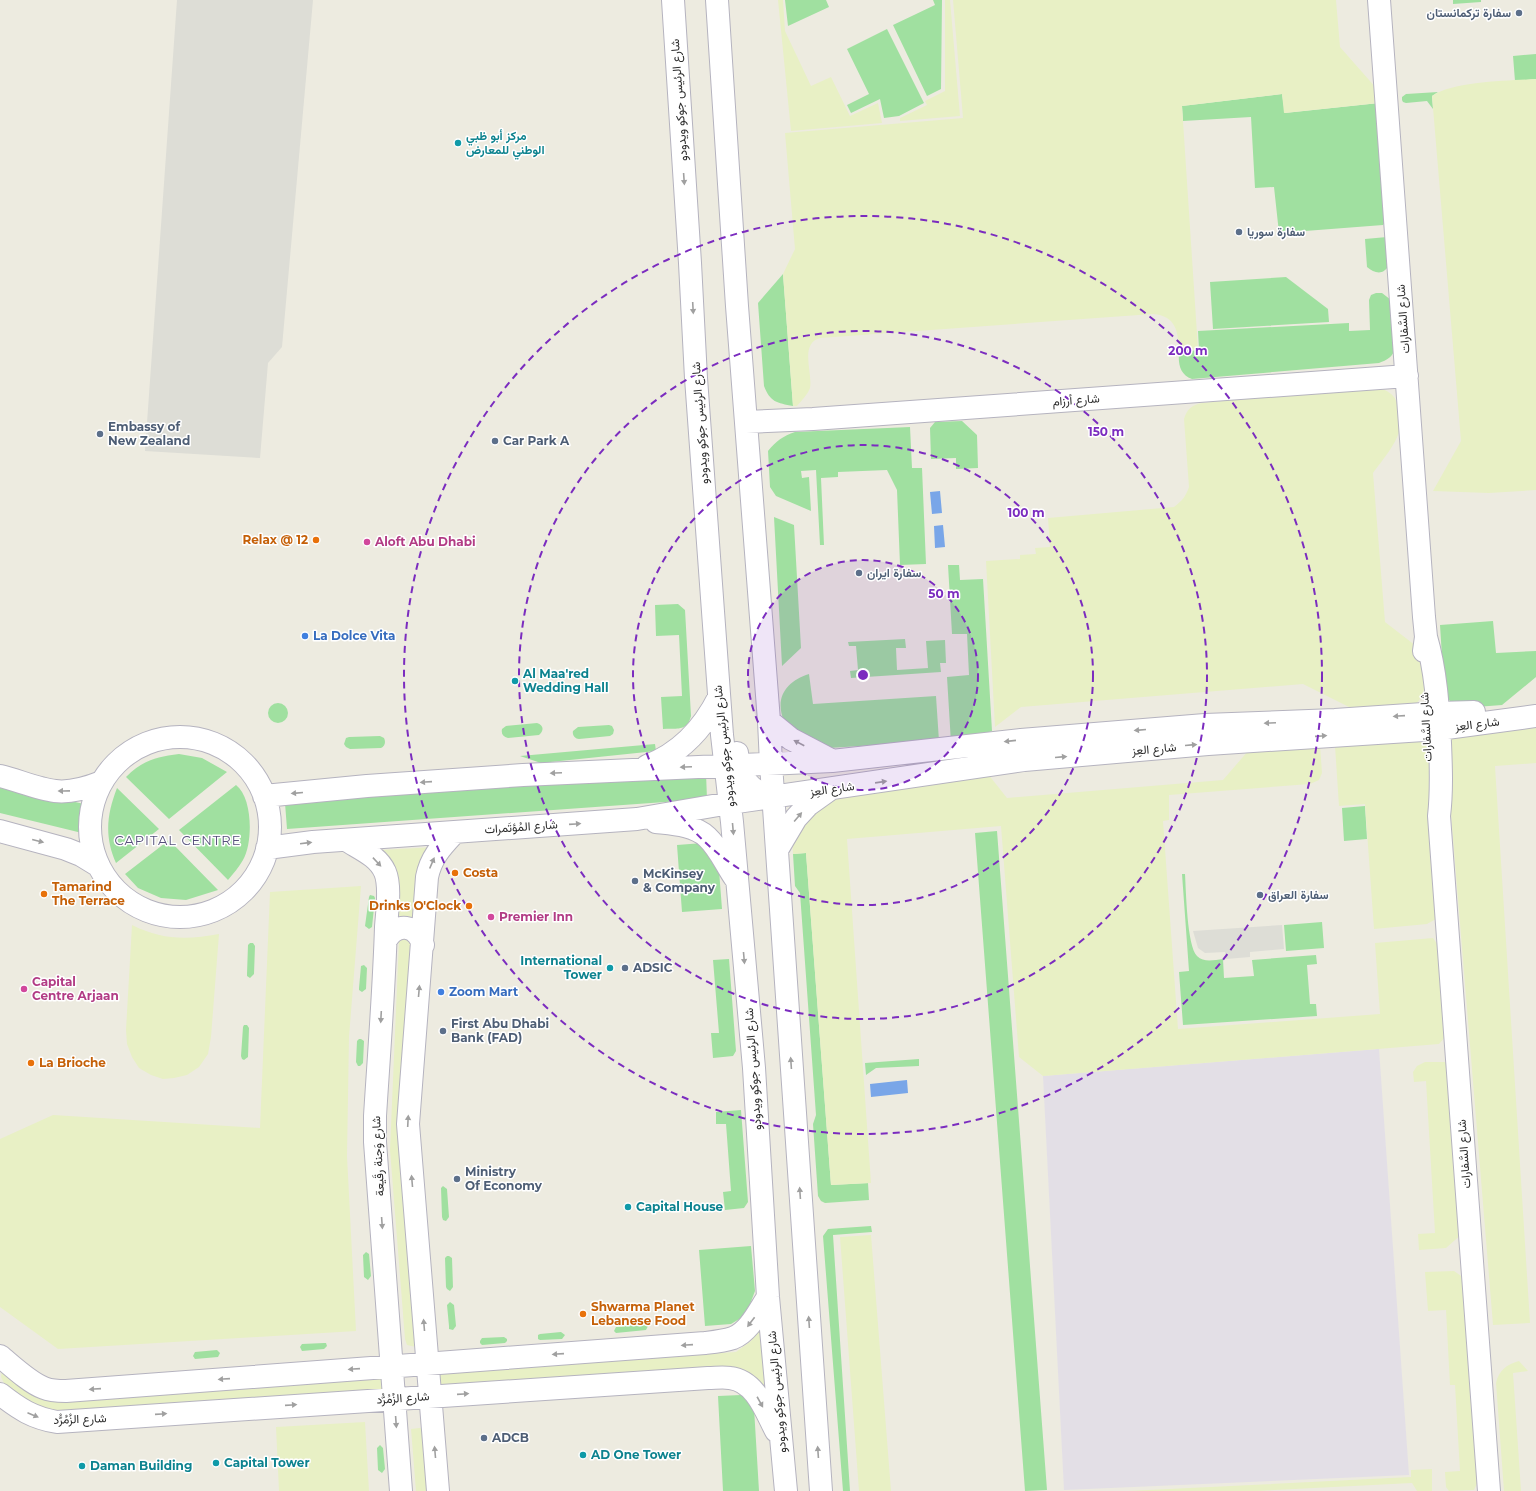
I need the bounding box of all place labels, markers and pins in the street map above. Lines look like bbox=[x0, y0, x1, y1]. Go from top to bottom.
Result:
place label: سفارة تركمانستان bbox=[1427, 5, 1511, 21]
marker: سفارة تركمانستان bbox=[1514, 8, 1524, 18]
place label: مركز أبو ظبي الوطني للمعارض bbox=[466, 128, 545, 160]
marker: مركز أبو ظبي الوطني للمعارض bbox=[453, 138, 463, 148]
place label: سفارة سوريا bbox=[1247, 224, 1305, 240]
marker: سفارة سوريا bbox=[1234, 227, 1244, 237]
place label: Embassy of New Zealand bbox=[108, 419, 190, 448]
marker: Embassy of New Zealand bbox=[95, 429, 105, 439]
place label: Car Park A bbox=[503, 433, 570, 448]
marker: Car Park A bbox=[490, 436, 500, 446]
place label: Relax @ 12 bbox=[242, 532, 308, 547]
place label: Aloft Abu Dhabi bbox=[374, 534, 476, 549]
marker: Relax @ 12 bbox=[311, 535, 321, 545]
marker: Aloft Abu Dhabi bbox=[362, 537, 372, 547]
place label: سفارة ايران bbox=[867, 565, 922, 581]
marker: سفارة ايران bbox=[854, 568, 864, 578]
place label: La Dolce Vita bbox=[313, 628, 395, 643]
marker: La Dolce Vita bbox=[300, 631, 310, 641]
place label: Al Maa'red Wedding Hall bbox=[522, 666, 609, 695]
centre of rings bbox=[856, 668, 870, 682]
marker: Al Maa'red Wedding Hall bbox=[510, 676, 520, 686]
place label: Costa bbox=[463, 865, 498, 880]
place label: McKinsey & Company bbox=[643, 866, 716, 895]
marker: Costa bbox=[450, 868, 460, 878]
marker: McKinsey & Company bbox=[630, 876, 640, 886]
place label: Tamarind The Terrace bbox=[52, 879, 125, 908]
place label: سفارة العراق bbox=[1268, 887, 1329, 903]
marker: Tamarind The Terrace bbox=[39, 889, 49, 899]
marker: سفارة العراق bbox=[1255, 890, 1265, 900]
place label: Drinks O'Clock bbox=[369, 898, 461, 913]
marker: Drinks O'Clock bbox=[464, 901, 474, 911]
place label: Premier Inn bbox=[499, 909, 573, 924]
marker: Premier Inn bbox=[486, 912, 496, 922]
place label: International Tower bbox=[520, 953, 602, 982]
place label: ADSIC bbox=[632, 960, 673, 975]
marker: International Tower bbox=[605, 963, 615, 973]
marker: ADSIC bbox=[620, 963, 630, 973]
place label: Capital Centre Arjaan bbox=[32, 974, 119, 1003]
marker: Capital Centre Arjaan bbox=[19, 984, 29, 994]
place label: Zoom Mart bbox=[449, 984, 519, 999]
marker: Zoom Mart bbox=[436, 987, 446, 997]
place label: First Abu Dhabi Bank (FAD) bbox=[451, 1016, 549, 1045]
marker: First Abu Dhabi Bank (FAD) bbox=[438, 1026, 448, 1036]
place label: La Brioche bbox=[39, 1055, 106, 1070]
marker: La Brioche bbox=[26, 1058, 36, 1068]
place label: Ministry Of Economy bbox=[465, 1164, 543, 1193]
marker: Ministry Of Economy bbox=[452, 1174, 462, 1184]
place label: Capital House bbox=[636, 1199, 724, 1214]
marker: Capital House bbox=[623, 1202, 633, 1212]
place label: Shwarma Planet Lebanese Food bbox=[591, 1299, 695, 1328]
marker: Shwarma Planet Lebanese Food bbox=[578, 1309, 588, 1319]
place label: ADCB bbox=[491, 1430, 529, 1445]
marker: ADCB bbox=[479, 1433, 489, 1443]
place label: AD One Tower bbox=[590, 1447, 681, 1462]
marker: AD One Tower bbox=[578, 1450, 588, 1460]
place label: Capital Tower bbox=[224, 1455, 310, 1470]
place label: Daman Building bbox=[90, 1458, 192, 1473]
marker: Capital Tower bbox=[211, 1458, 221, 1468]
marker: Daman Building bbox=[77, 1461, 87, 1471]

